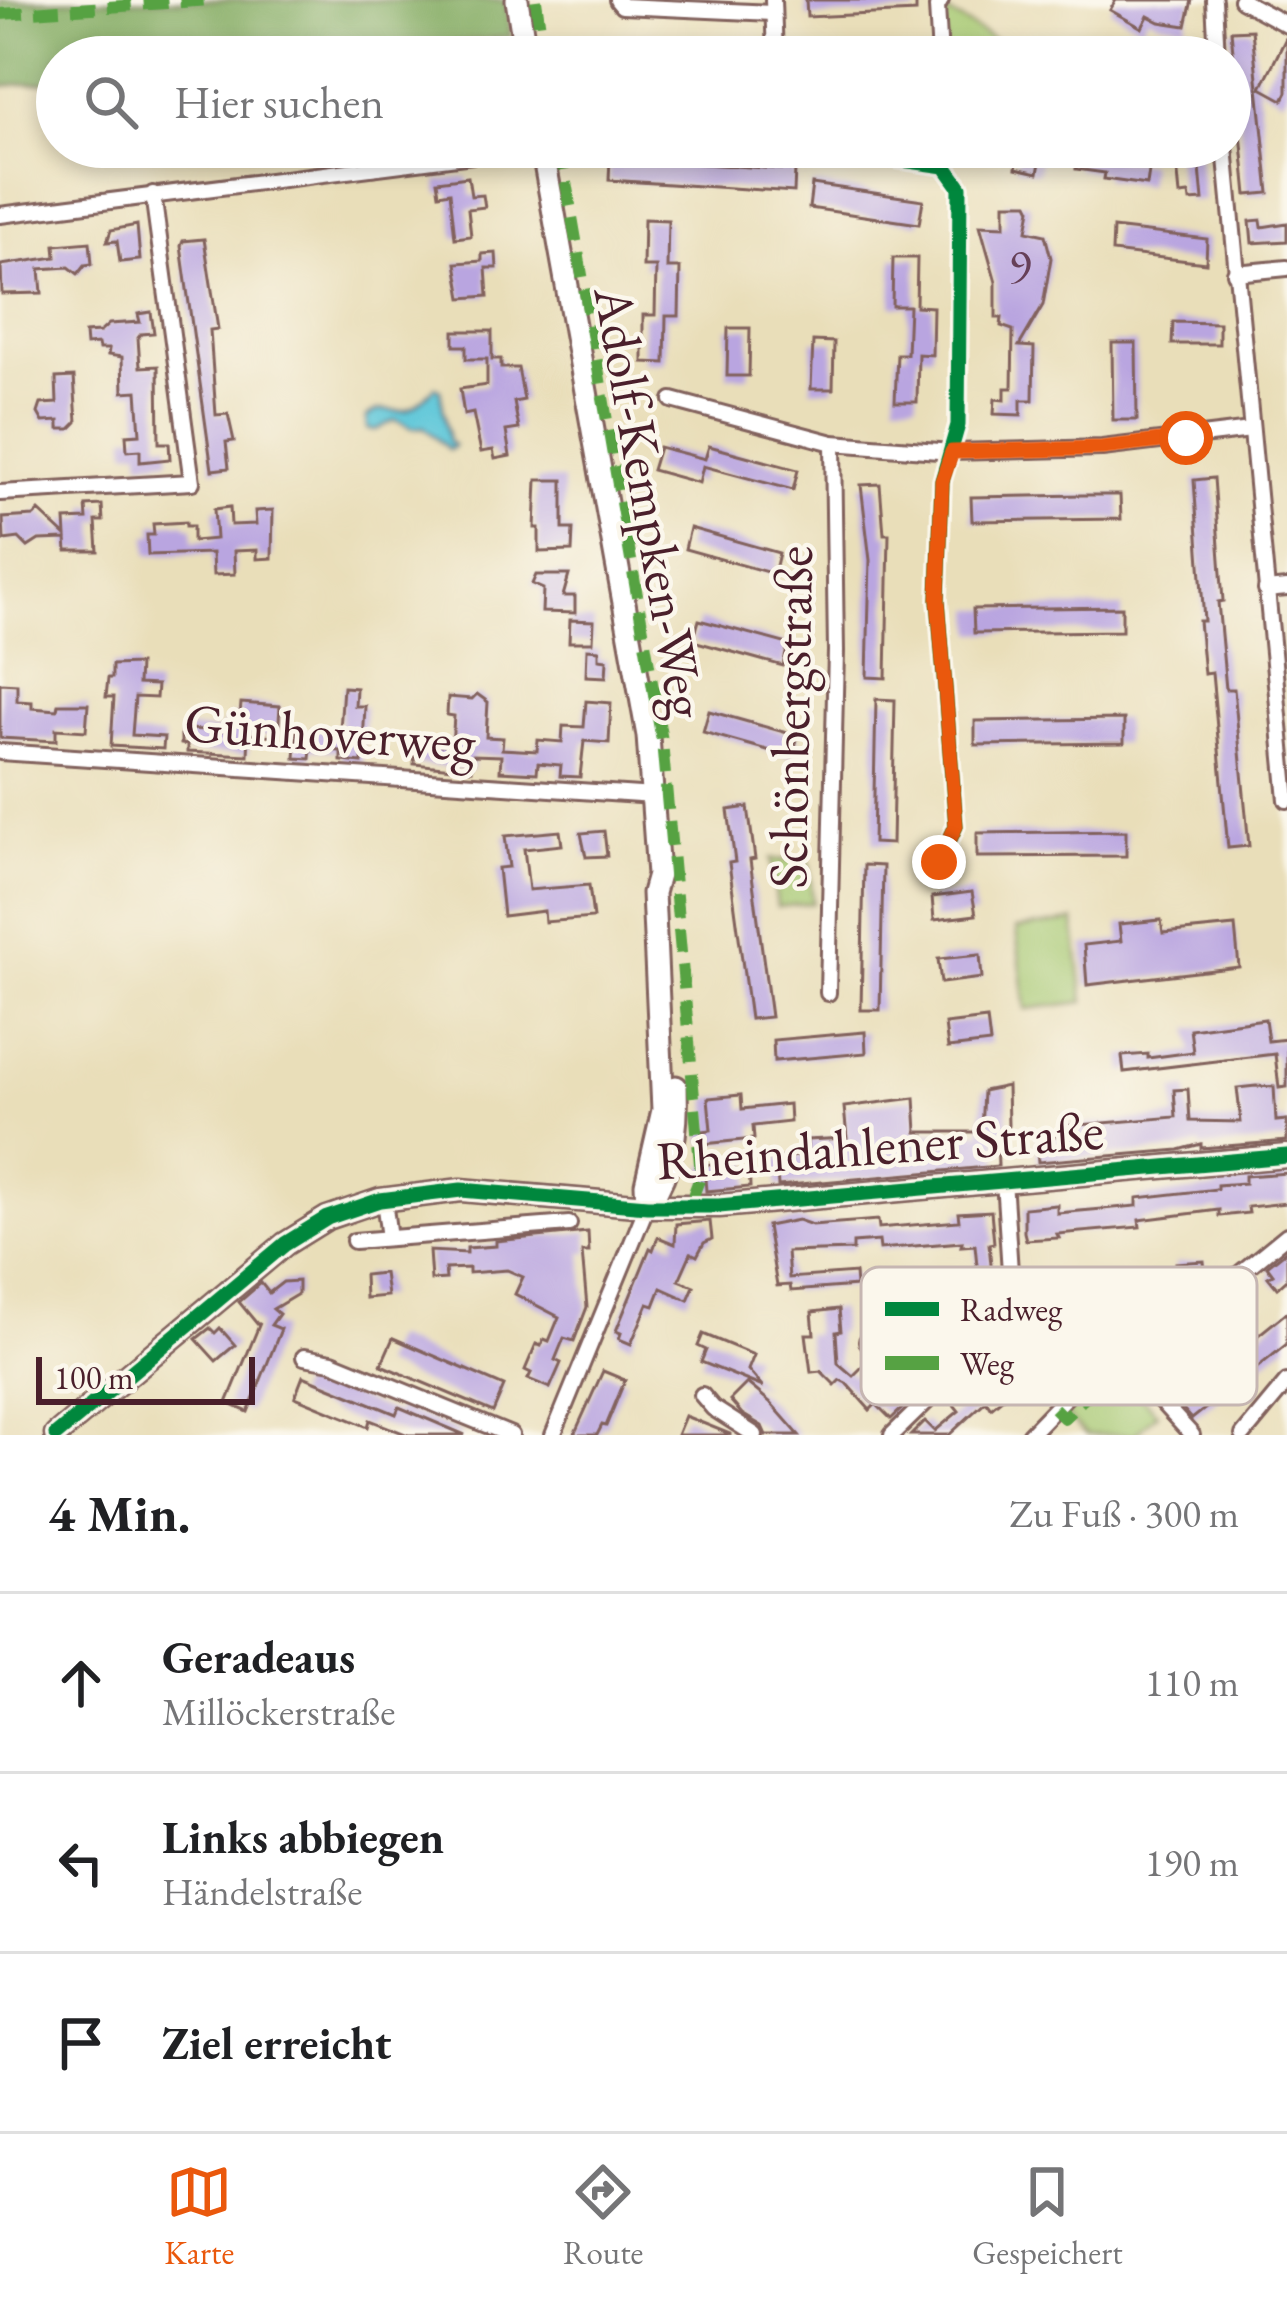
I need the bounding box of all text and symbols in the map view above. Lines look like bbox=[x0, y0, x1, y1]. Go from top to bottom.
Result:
search box bbox=[36, 36, 1251, 168]
icon: search bbox=[78, 69, 144, 135]
text: Hier suchen bbox=[174, 73, 384, 131]
house number: 9 bbox=[1008, 234, 1032, 296]
street label: Adolf-Kempken-Weg bbox=[578, 280, 724, 724]
route start bbox=[1159, 411, 1213, 465]
street label: Schönbergstraße bbox=[752, 545, 828, 889]
street label: Günhoverweg bbox=[182, 687, 478, 777]
route end bbox=[912, 835, 966, 889]
street label: Rheindahlener Straße bbox=[654, 1094, 1106, 1196]
legend bbox=[861, 1267, 1257, 1405]
text: Radweg bbox=[960, 1288, 1063, 1331]
text: Weg bbox=[960, 1342, 1015, 1385]
scale bar bbox=[36, 1351, 255, 1404]
text: 100 m bbox=[54, 1356, 134, 1399]
text: 4 Min. bbox=[48, 1480, 190, 1546]
text: Zu Fuß · 300 m bbox=[1009, 1488, 1239, 1539]
text: Geradeaus bbox=[162, 1628, 355, 1686]
icon: ahead bbox=[48, 1650, 114, 1716]
text: 110 m bbox=[1145, 1657, 1239, 1708]
text: Millöckerstraße bbox=[162, 1686, 395, 1737]
text: Links abbiegen bbox=[162, 1808, 444, 1866]
icon: left bbox=[48, 1830, 114, 1896]
text: 190 m bbox=[1145, 1837, 1239, 1888]
text: Händelstraße bbox=[162, 1866, 362, 1917]
icon: arrive bbox=[48, 2010, 114, 2076]
text: Ziel erreicht bbox=[162, 2014, 391, 2072]
tab: Karte bbox=[164, 2159, 234, 2274]
tab: Route bbox=[563, 2159, 644, 2274]
tab: Gespeichert bbox=[972, 2159, 1123, 2274]

